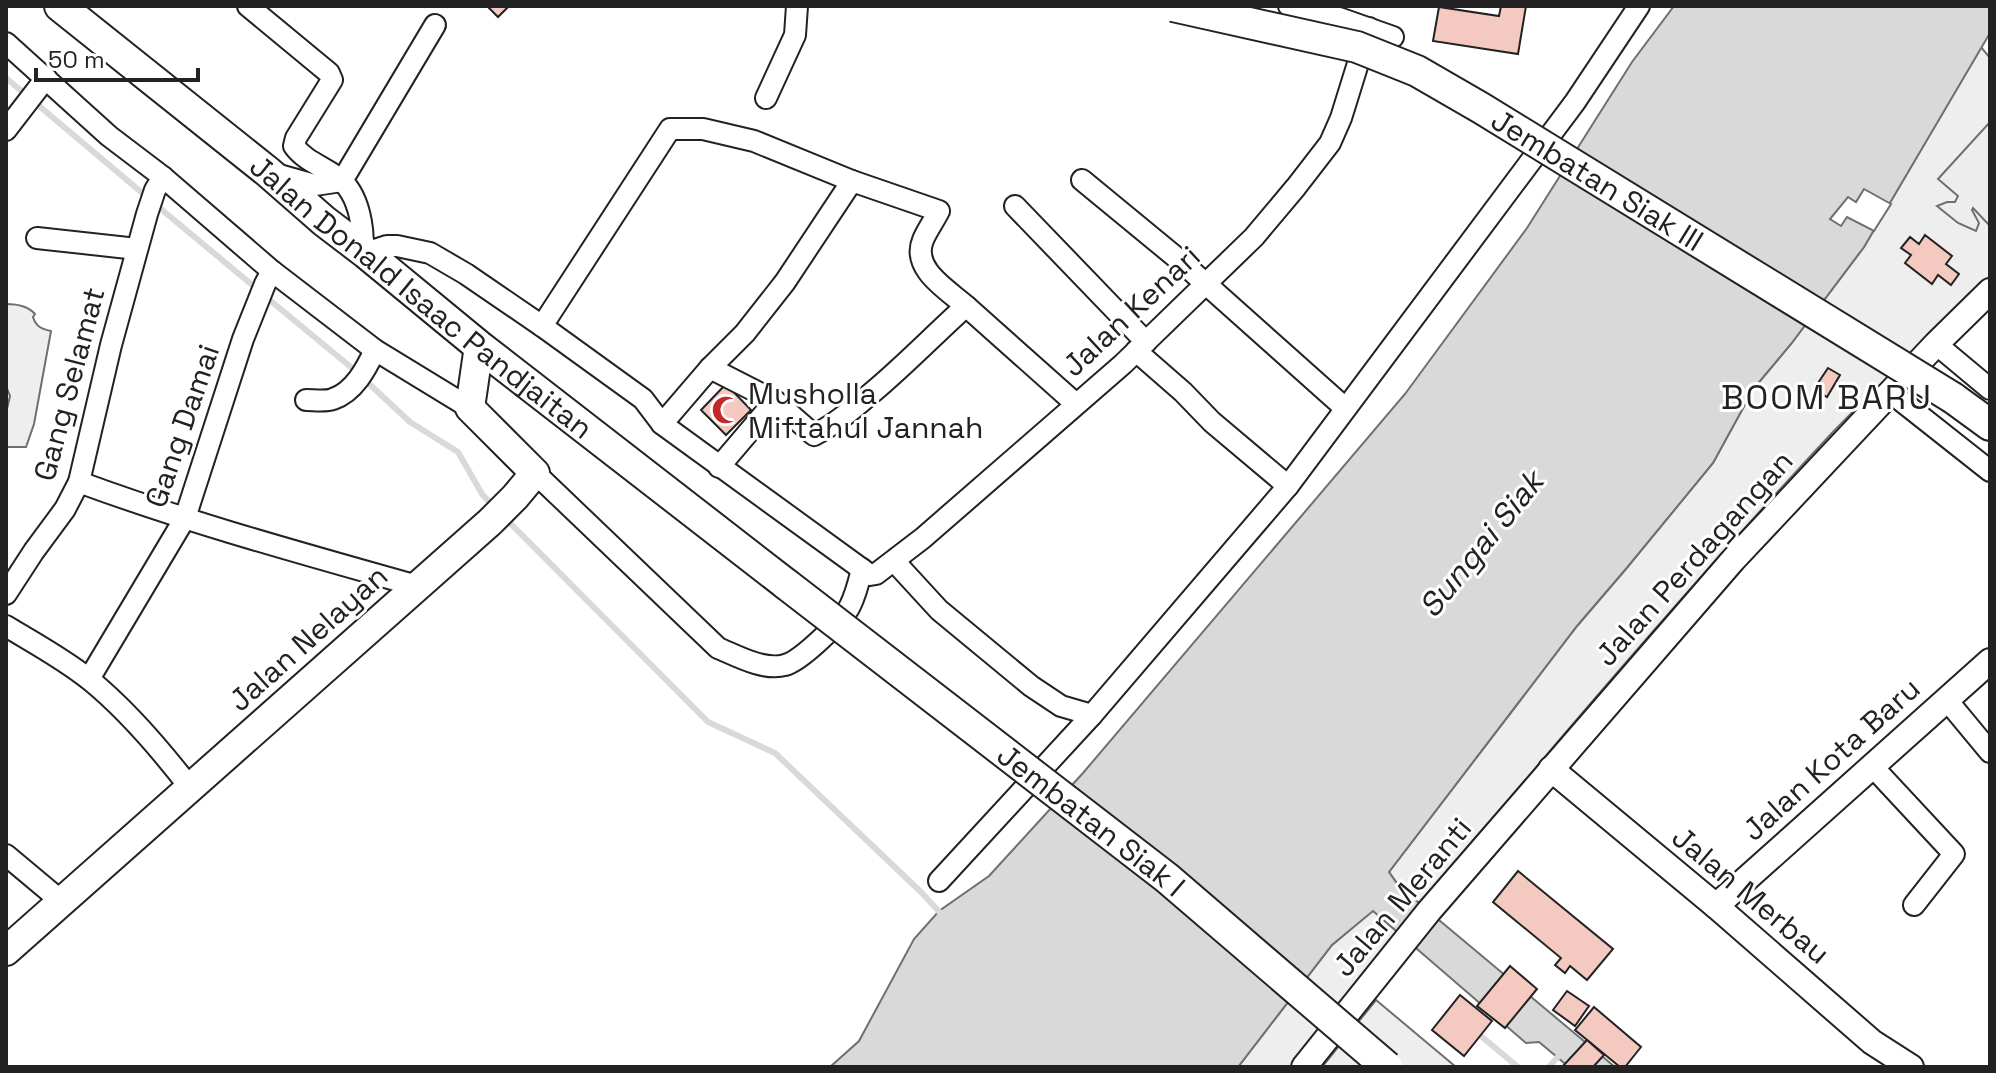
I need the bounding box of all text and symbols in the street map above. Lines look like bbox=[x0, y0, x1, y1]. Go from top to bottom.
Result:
scale bar bbox=[36, 32, 198, 82]
text: 50 m bbox=[48, 44, 105, 75]
street label: Jembatan Siak III bbox=[1484, 100, 1711, 260]
street label: Jalan Donald Isaac Pandjaitan bbox=[242, 146, 601, 447]
street label: Jalan Kenari bbox=[1054, 237, 1208, 385]
street label: Gang Selamat bbox=[24, 283, 114, 485]
street label: Gang Damai bbox=[136, 339, 228, 513]
place label: Musholla Miftahul Jannah bbox=[748, 374, 983, 447]
district label: BOOM BARU bbox=[1721, 376, 1933, 419]
mosque icon: Musholla Miftahul Jannah bbox=[711, 395, 741, 425]
street label: Jalan Perdagangan bbox=[1587, 442, 1801, 674]
water label: Sungai Siak bbox=[1410, 460, 1555, 625]
street label: Jalan Nelayan bbox=[220, 556, 396, 720]
street label: Jalan Kota Baru bbox=[1734, 669, 1928, 849]
street label: Jembatan Siak I bbox=[990, 735, 1194, 905]
street label: Jalan Meranti bbox=[1324, 809, 1480, 985]
street label: Jalan Merbau bbox=[1664, 818, 1838, 972]

